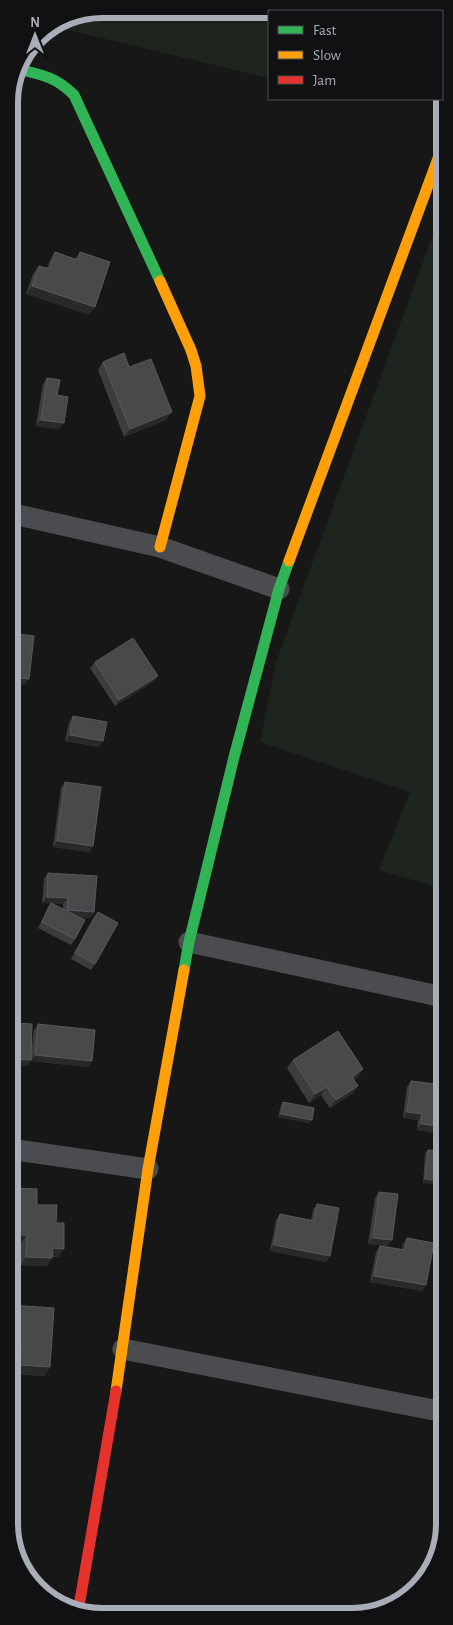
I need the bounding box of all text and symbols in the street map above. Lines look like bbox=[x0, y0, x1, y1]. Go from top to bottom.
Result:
north arrow bbox=[10, 10, 60, 60]
legend bbox=[268, 10, 443, 100]
text: N bbox=[30, 16, 40, 30]
text: Fast bbox=[313, 23, 337, 38]
text: Slow bbox=[313, 48, 341, 63]
text: Jam bbox=[313, 73, 336, 88]

